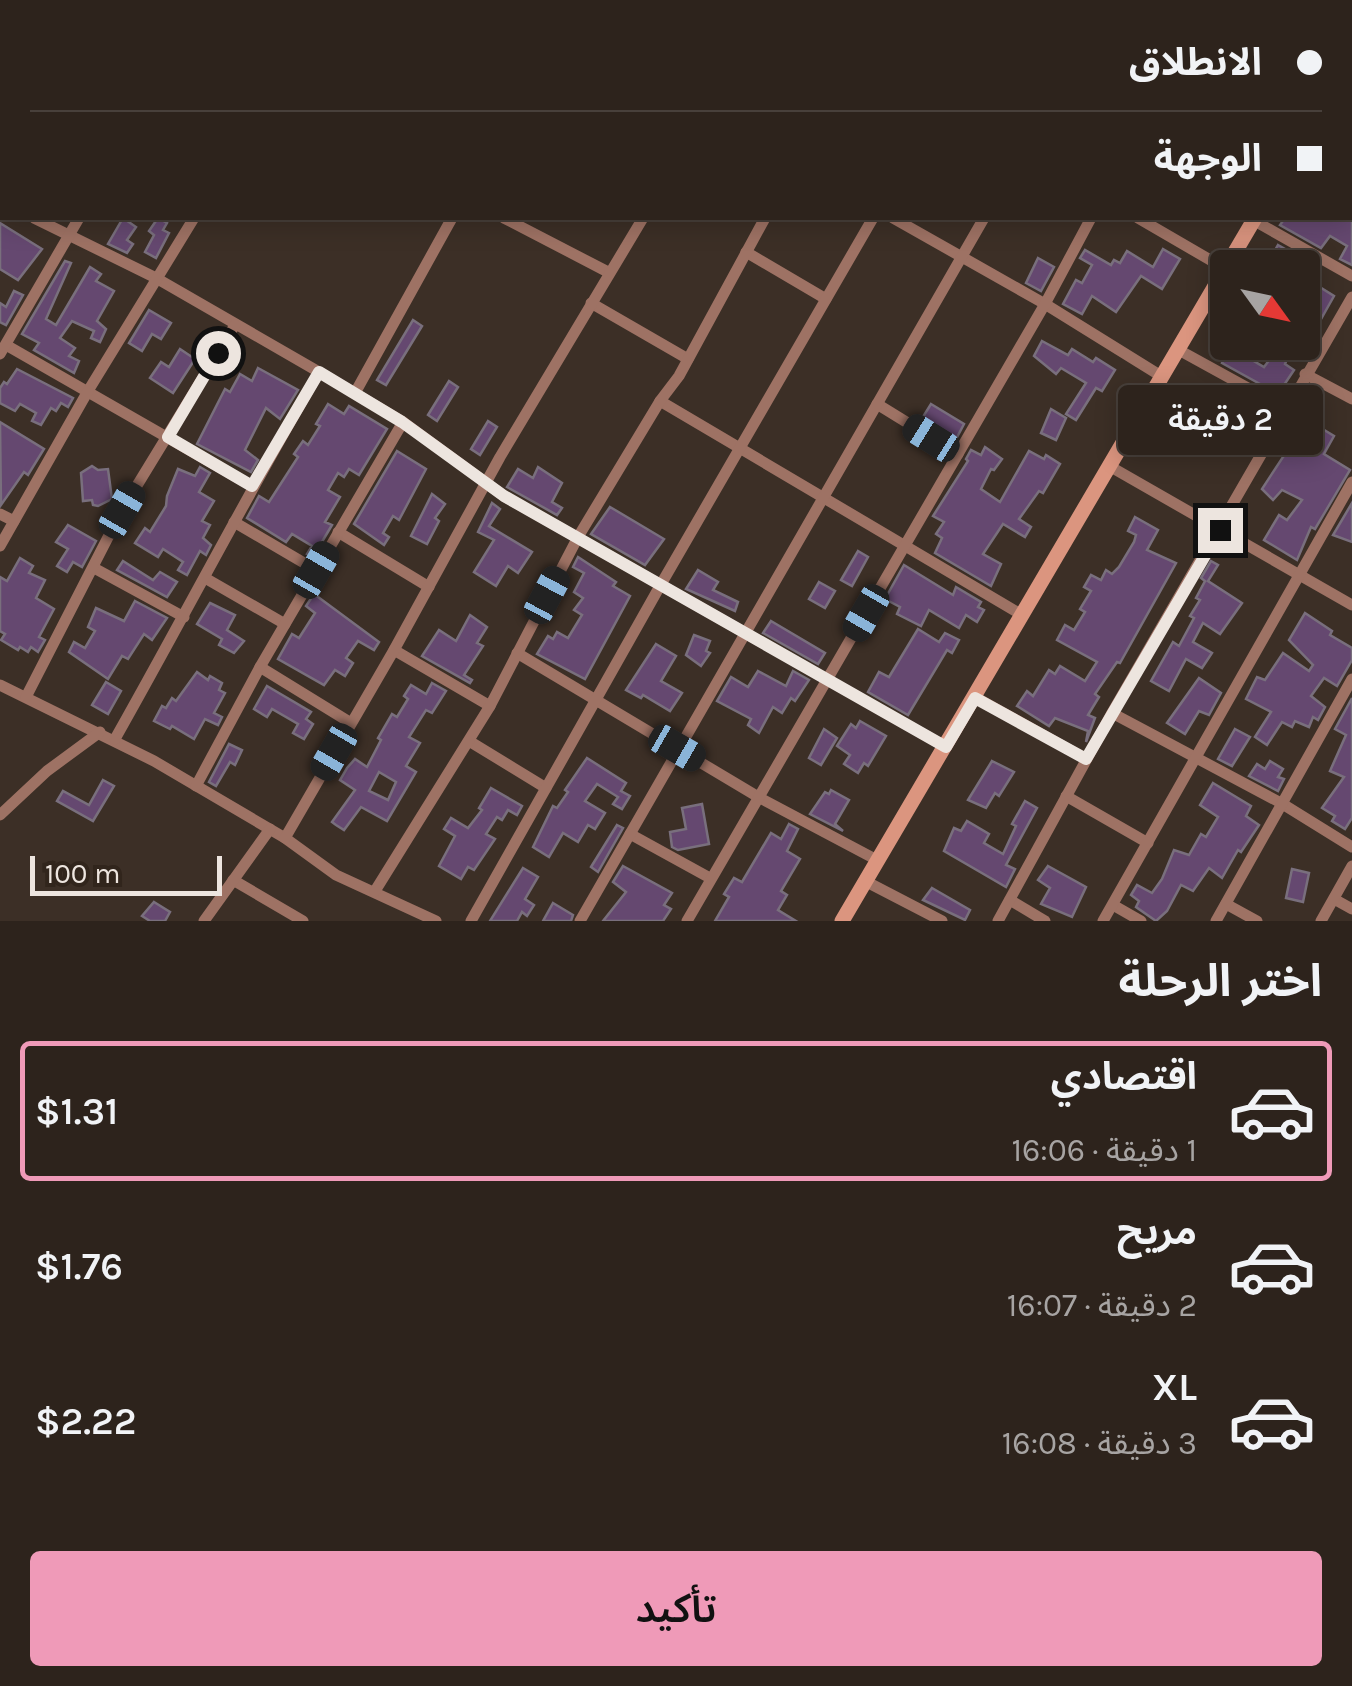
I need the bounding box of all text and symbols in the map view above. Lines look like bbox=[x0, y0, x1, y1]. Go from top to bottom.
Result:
text: الانطلاق bbox=[1129, 40, 1262, 85]
text: الوجهة bbox=[1154, 136, 1262, 181]
north arrow bbox=[1210, 250, 1320, 360]
map controls bbox=[1210, 250, 1320, 360]
route start bbox=[196, 331, 241, 376]
callout: 2 دقيقة bbox=[1118, 385, 1322, 455]
text: 2 دقيقة bbox=[1168, 401, 1273, 438]
car bbox=[898, 409, 964, 467]
car bbox=[94, 477, 150, 543]
route end bbox=[1198, 508, 1243, 553]
car bbox=[288, 537, 344, 603]
car bbox=[520, 561, 574, 629]
car bbox=[838, 580, 894, 646]
car bbox=[306, 719, 362, 785]
car bbox=[644, 720, 710, 776]
scale bar bbox=[30, 851, 222, 896]
text: 100 m bbox=[45, 857, 120, 890]
text: اختر الرحلة bbox=[1118, 955, 1322, 1007]
text: اقتصادي bbox=[1051, 1054, 1197, 1099]
icon: car bbox=[1227, 1066, 1317, 1156]
text: $1.31 bbox=[35, 1089, 118, 1134]
text: 1 دقيقة · 16:06 bbox=[1011, 1132, 1197, 1169]
text: مريح bbox=[1117, 1209, 1197, 1254]
icon: car bbox=[1227, 1221, 1317, 1311]
text: $1.76 bbox=[35, 1244, 123, 1289]
text: 2 دقيقة · 16:07 bbox=[1007, 1287, 1197, 1324]
text: XL bbox=[1152, 1365, 1197, 1410]
icon: car bbox=[1227, 1376, 1317, 1466]
text: $2.22 bbox=[35, 1399, 137, 1444]
text: 3 دقيقة · 16:08 bbox=[1002, 1425, 1197, 1462]
button: تأكيد bbox=[30, 1551, 1322, 1666]

